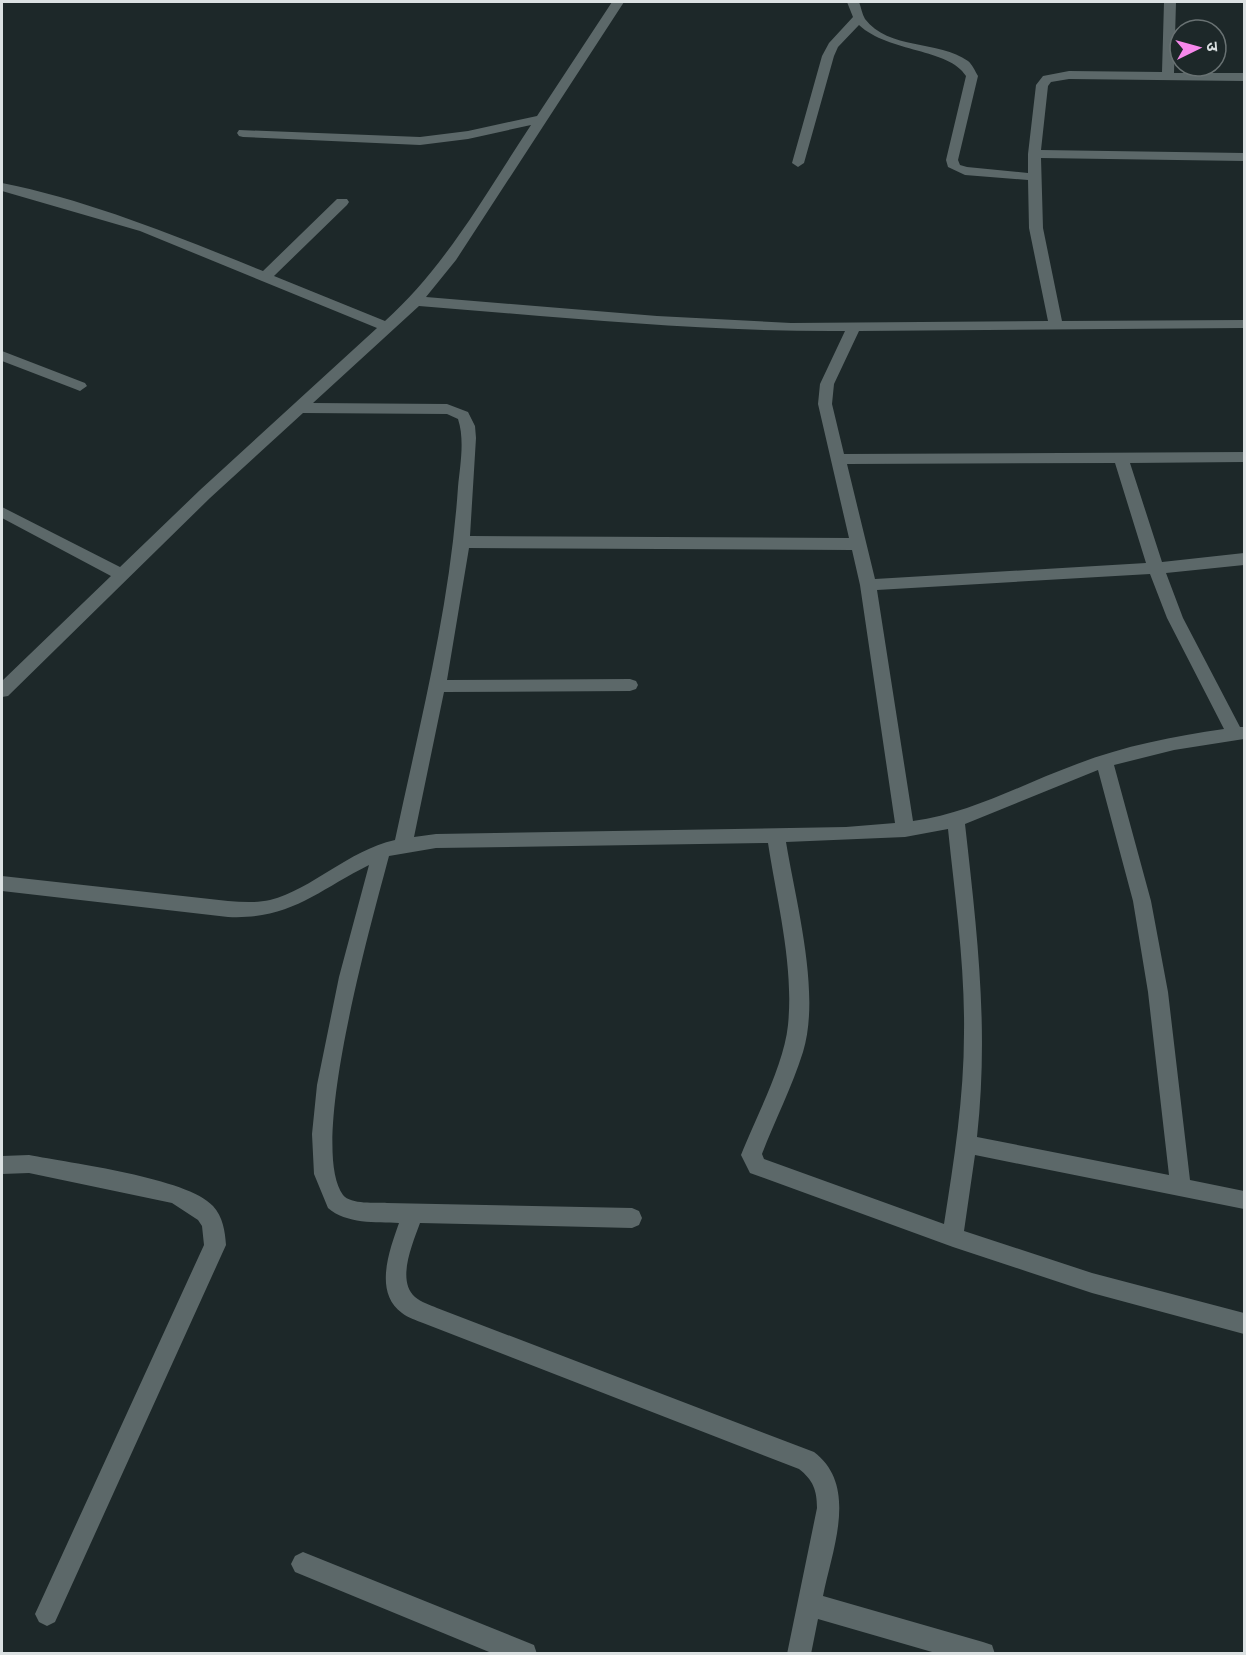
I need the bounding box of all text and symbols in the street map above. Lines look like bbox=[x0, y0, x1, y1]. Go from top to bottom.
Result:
north arrow bbox=[1168, 18, 1228, 78]
text: उ bbox=[1204, 41, 1222, 53]

